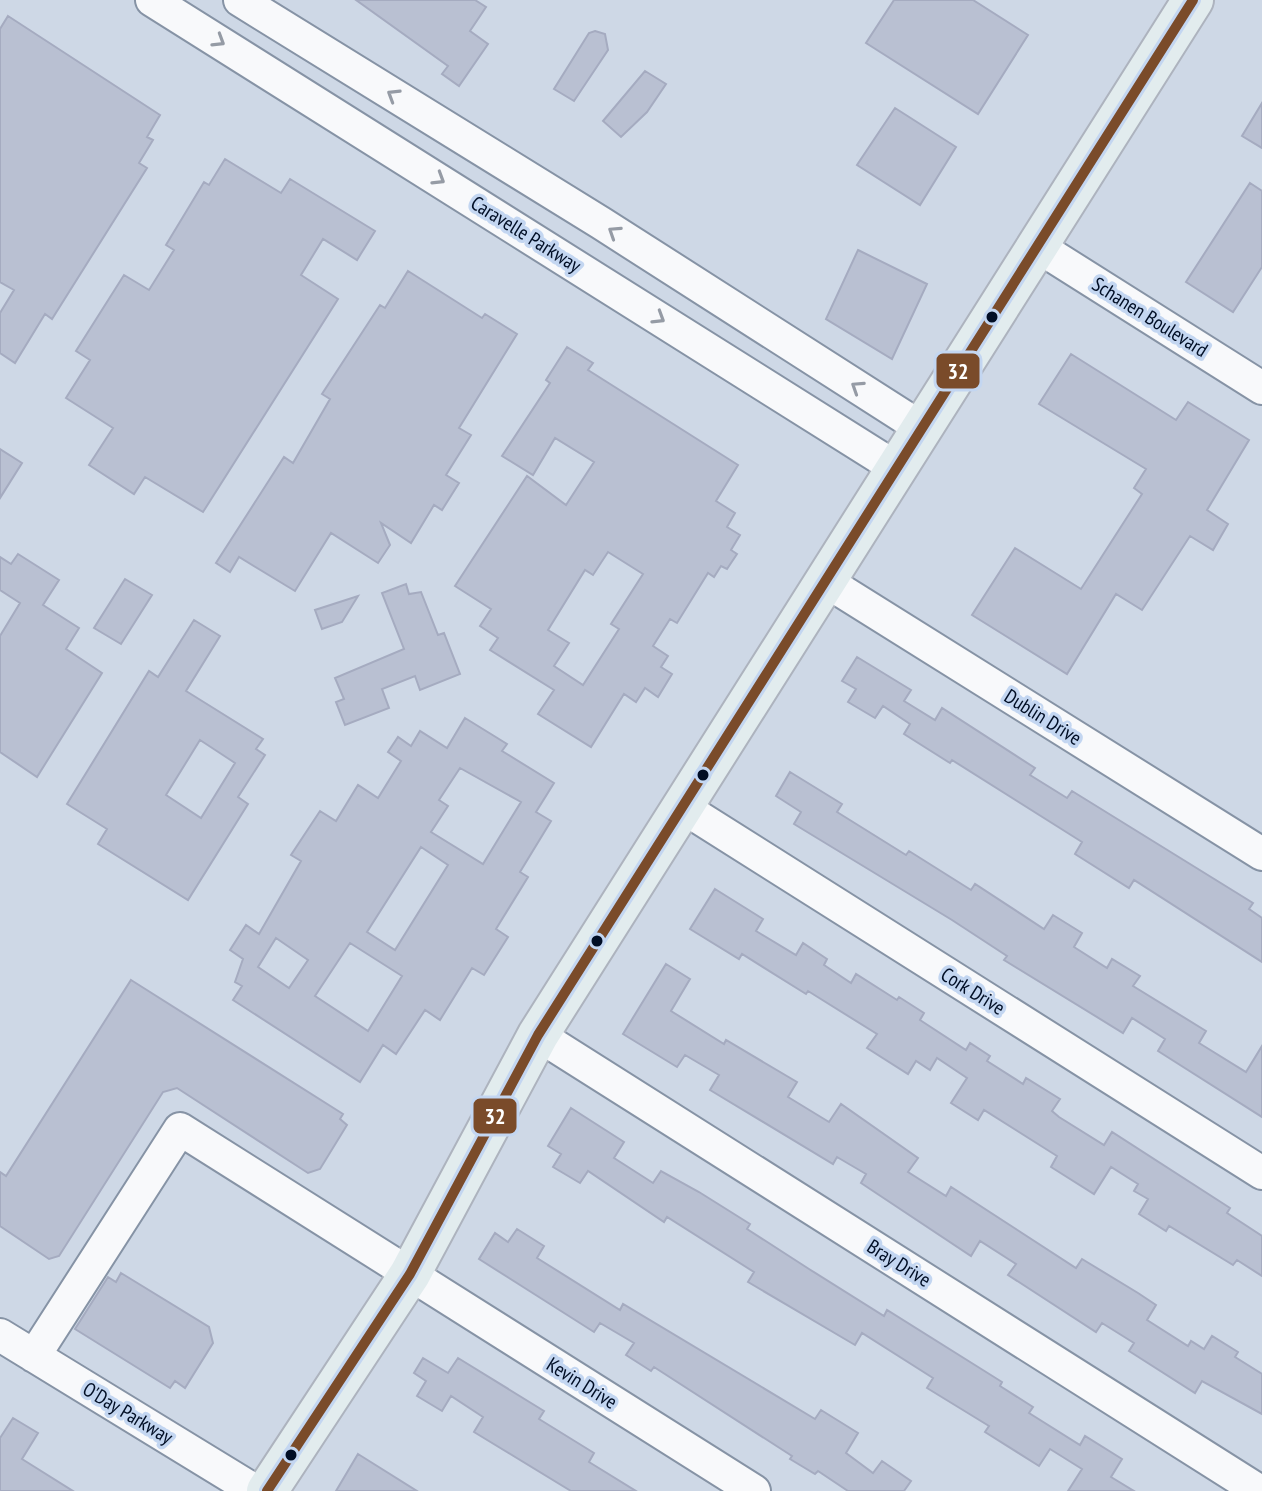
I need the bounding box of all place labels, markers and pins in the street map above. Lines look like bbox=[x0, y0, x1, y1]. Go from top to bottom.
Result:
unlabelled marker bbox=[984, 309, 1000, 325]
unlabelled marker bbox=[695, 767, 711, 783]
unlabelled marker bbox=[589, 933, 605, 949]
unlabelled marker bbox=[283, 1447, 299, 1463]

